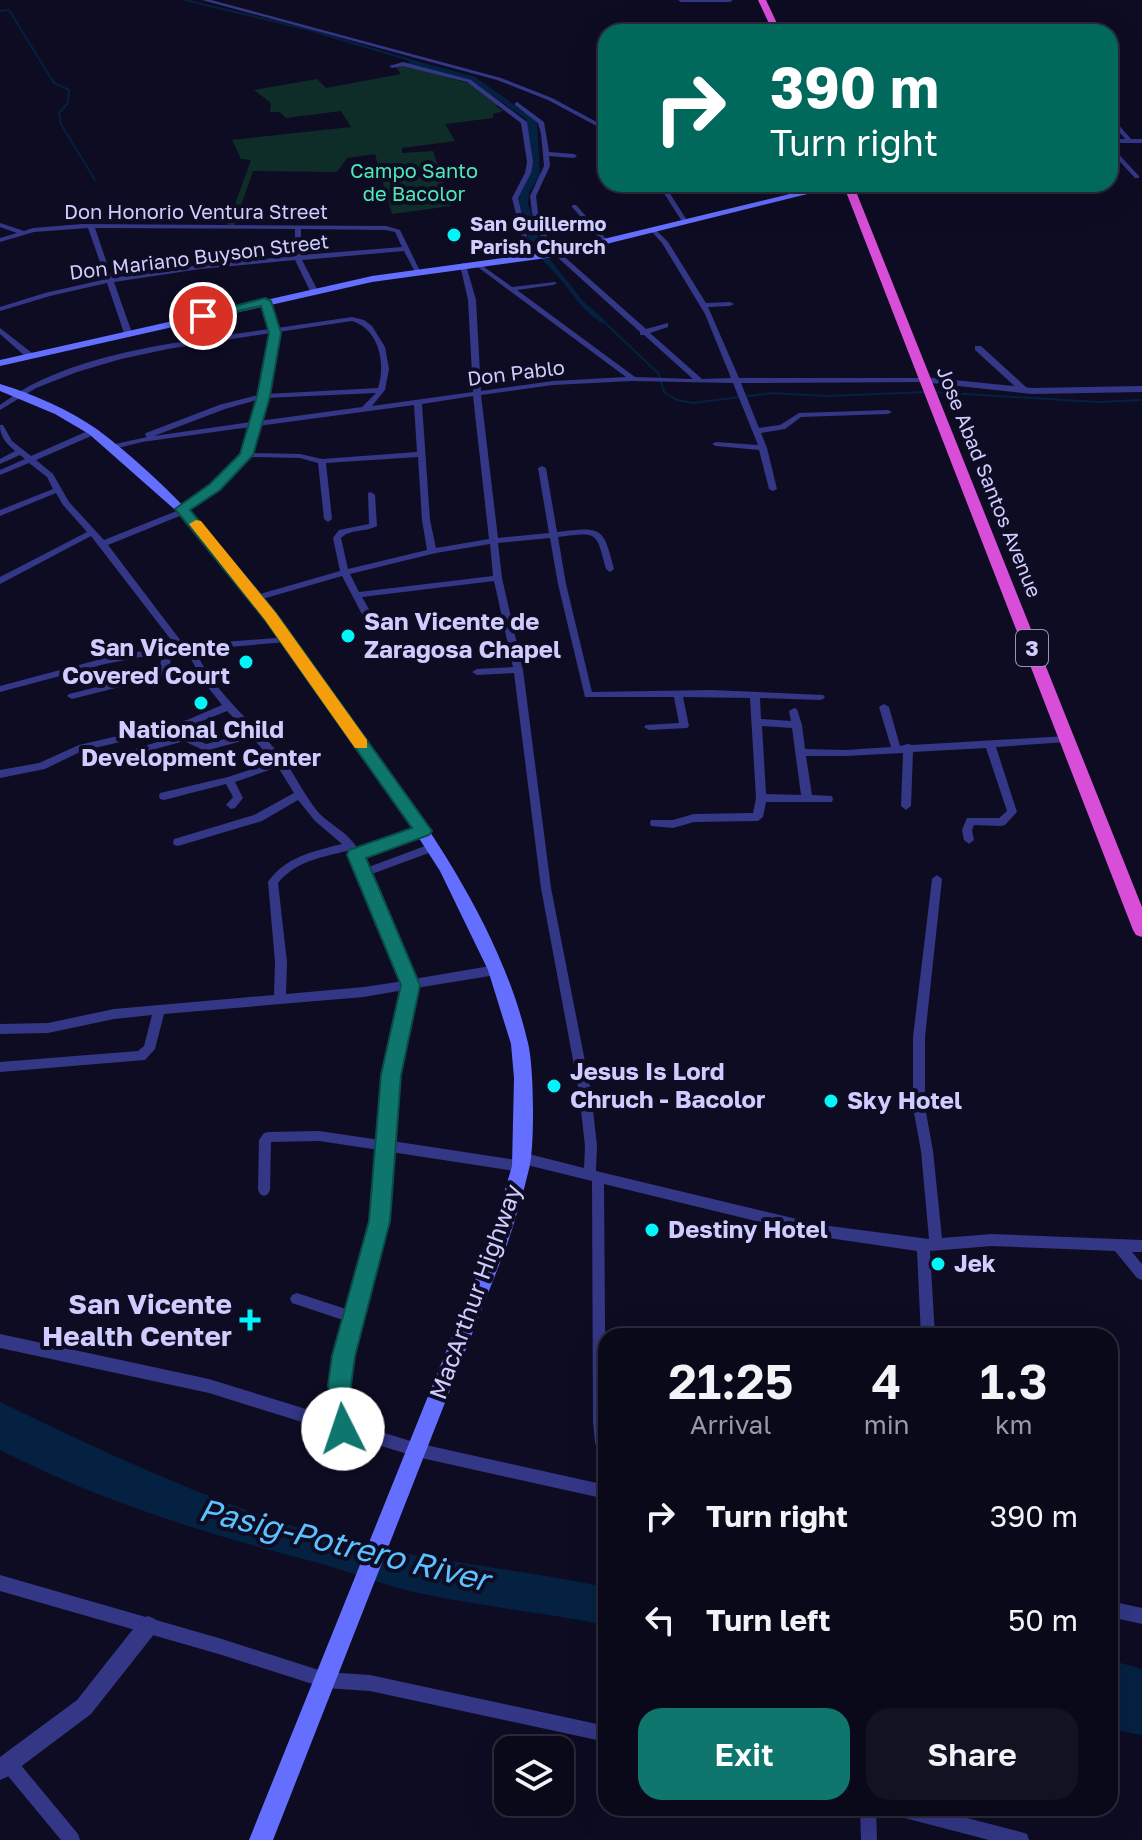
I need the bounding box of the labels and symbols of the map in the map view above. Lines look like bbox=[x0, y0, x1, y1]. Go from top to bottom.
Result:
park label: Campo Santo de Bacolor bbox=[350, 158, 478, 205]
street label: Don Honorio Ventura Street bbox=[64, 199, 328, 223]
place label: San Guillermo Parish Church bbox=[470, 211, 607, 258]
marker: San Guillermo Parish Church bbox=[445, 226, 463, 244]
street label: Don Mariano Buyson Street bbox=[68, 228, 330, 284]
pin bbox=[169, 282, 237, 350]
street label: Don Pablo bbox=[466, 354, 566, 390]
street label: Jose Abad Santos Avenue bbox=[933, 363, 1047, 601]
place label: San Vicente de Zaragosa Chapel bbox=[364, 606, 561, 663]
marker: San Vicente de Zaragosa Chapel bbox=[339, 627, 357, 645]
road number: 3 bbox=[1016, 630, 1048, 666]
place label: San Vicente Covered Court bbox=[62, 632, 230, 689]
marker: San Vicente Covered Court bbox=[237, 653, 255, 671]
marker: National Child Development Center bbox=[192, 694, 210, 712]
place label: National Child Development Center bbox=[81, 714, 321, 771]
place label: Jesus Is Lord Chruch - Bacolor bbox=[570, 1056, 765, 1113]
marker: Jesus Is Lord Chruch - Bacolor bbox=[545, 1077, 563, 1095]
place label: Sky Hotel bbox=[847, 1085, 962, 1114]
marker: Sky Hotel bbox=[822, 1092, 840, 1110]
street label: MacArthur Highway bbox=[422, 1180, 527, 1403]
place label: Destiny Hotel bbox=[668, 1214, 828, 1243]
marker: Destiny Hotel bbox=[643, 1221, 661, 1239]
place label: Jek bbox=[954, 1248, 996, 1277]
marker: Jek bbox=[929, 1255, 947, 1273]
place label: San Vicente Health Center bbox=[42, 1287, 232, 1352]
marker: San Vicente Health Center bbox=[239, 1309, 261, 1331]
position arrow bbox=[301, 1387, 385, 1471]
water label: Pasig-Potrero River bbox=[195, 1490, 498, 1600]

